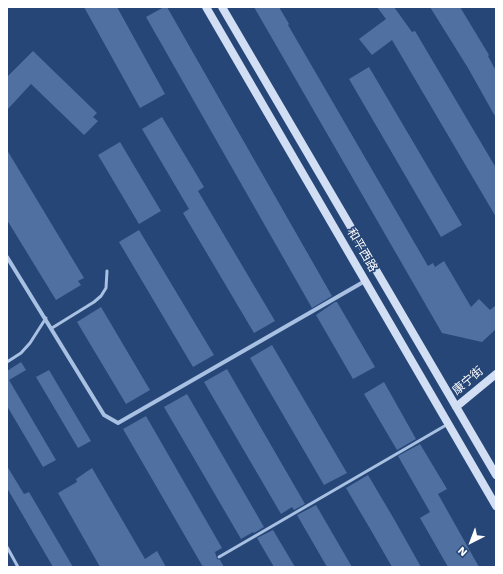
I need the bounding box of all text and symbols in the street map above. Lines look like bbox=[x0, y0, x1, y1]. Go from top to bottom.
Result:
street label: 和平西路 bbox=[344, 226, 380, 274]
street label: 康宁街 bbox=[450, 364, 486, 398]
north arrow bbox=[451, 522, 491, 562]
text: N bbox=[455, 544, 470, 559]

